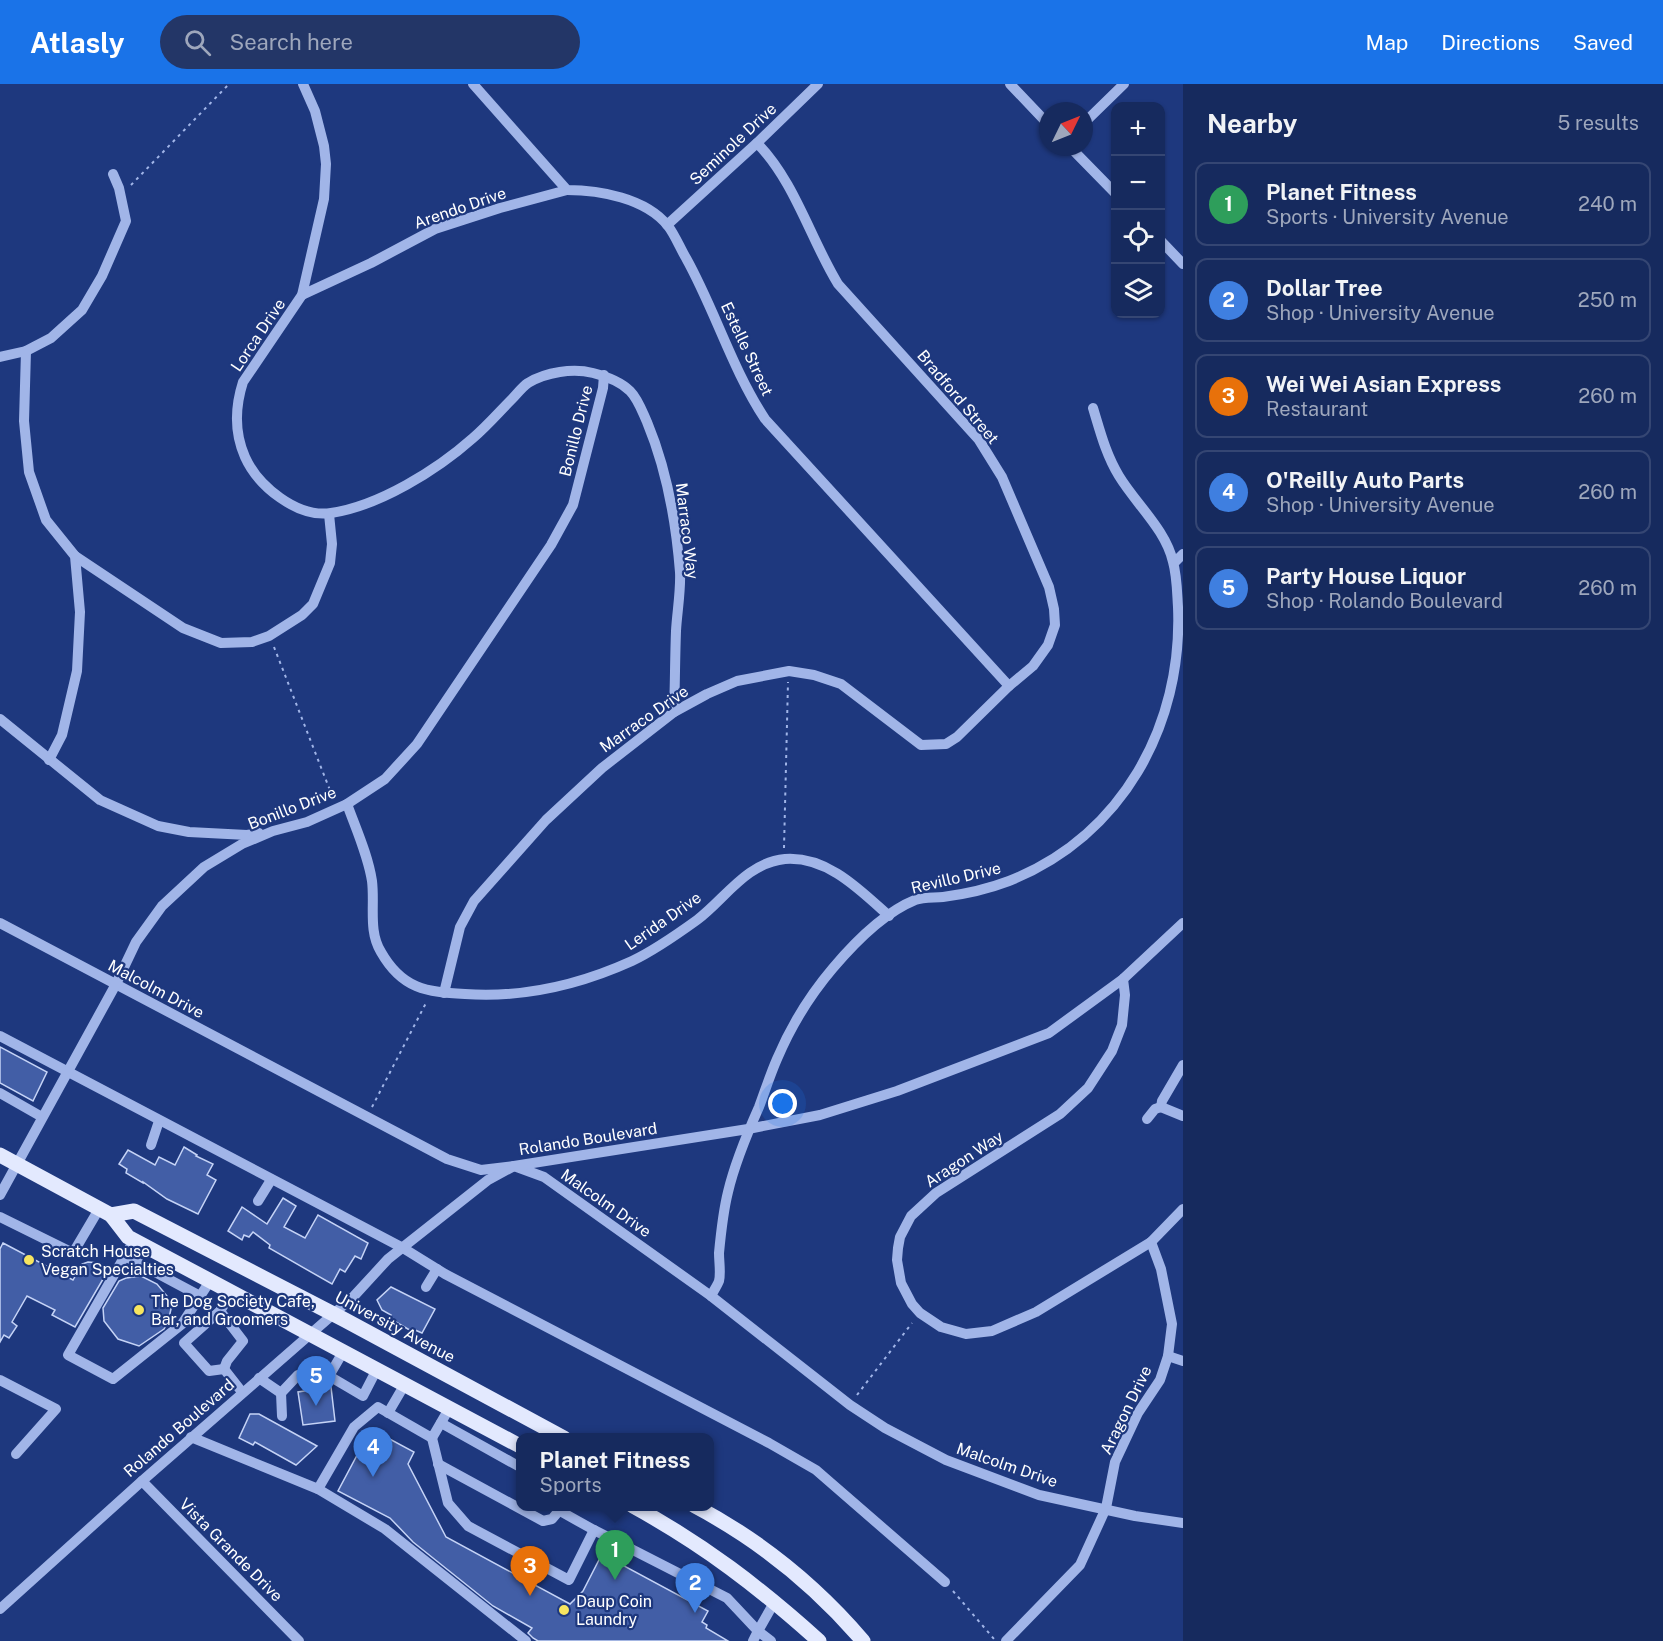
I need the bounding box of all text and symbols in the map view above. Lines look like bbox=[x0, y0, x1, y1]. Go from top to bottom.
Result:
search box bbox=[160, 15, 580, 69]
text: Atlasly bbox=[30, 26, 124, 59]
icon: search bbox=[181, 26, 214, 59]
text: Search here bbox=[229, 29, 353, 55]
text: Map bbox=[1366, 30, 1408, 55]
text: Directions bbox=[1441, 30, 1540, 55]
text: Saved bbox=[1573, 30, 1633, 55]
street label: Seminole Drive bbox=[686, 99, 780, 189]
north arrow bbox=[1039, 102, 1093, 156]
map controls bbox=[1111, 102, 1165, 318]
button: + bbox=[1111, 102, 1165, 156]
text: Nearby bbox=[1207, 108, 1297, 139]
text: 5 results bbox=[1557, 111, 1639, 135]
button: − bbox=[1111, 156, 1165, 210]
text: Planet Fitness bbox=[1266, 179, 1417, 205]
street label: Arendo Drive bbox=[411, 183, 509, 233]
text: 1 bbox=[1224, 192, 1233, 216]
text: 240 m bbox=[1578, 192, 1637, 216]
text: Sports · University Avenue bbox=[1266, 205, 1509, 229]
button: locate bbox=[1111, 210, 1165, 264]
button: layers bbox=[1111, 264, 1165, 318]
text: Dollar Tree bbox=[1266, 275, 1383, 301]
text: 2 bbox=[1222, 288, 1235, 312]
text: 250 m bbox=[1578, 288, 1637, 312]
street label: Lorca Drive bbox=[227, 295, 289, 375]
street label: Estelle Street bbox=[717, 299, 777, 399]
text: Shop · University Avenue bbox=[1266, 301, 1495, 325]
street label: Bradford Street bbox=[913, 346, 1003, 448]
text: Wei Wei Asian Express bbox=[1266, 371, 1501, 397]
street label: Bonillo Drive bbox=[555, 383, 597, 479]
text: 3 bbox=[1222, 384, 1235, 408]
text: 260 m bbox=[1578, 384, 1637, 408]
text: Restaurant bbox=[1266, 397, 1368, 421]
text: O'Reilly Auto Parts bbox=[1266, 467, 1464, 493]
text: 4 bbox=[1222, 480, 1235, 504]
text: 260 m bbox=[1578, 480, 1637, 504]
street label: Marraco Way bbox=[672, 482, 702, 581]
text: Shop · University Avenue bbox=[1266, 493, 1495, 517]
text: Party House Liquor bbox=[1266, 563, 1466, 589]
text: 5 bbox=[1222, 576, 1235, 600]
text: 260 m bbox=[1578, 576, 1637, 600]
text: Shop · Rolando Boulevard bbox=[1266, 589, 1503, 613]
street label: Marraco Drive bbox=[596, 681, 692, 757]
street label: Bonillo Drive bbox=[245, 782, 339, 834]
street label: Revillo Drive bbox=[909, 858, 1003, 898]
street label: Lerida Drive bbox=[621, 888, 705, 954]
street label: Malcolm Drive bbox=[105, 956, 207, 1022]
your location bbox=[768, 1089, 797, 1118]
street label: Rolando Boulevard bbox=[517, 1119, 659, 1159]
street label: Aragon Way bbox=[921, 1126, 1007, 1191]
street label: Malcolm Drive bbox=[557, 1165, 655, 1241]
place label: Scratch House Vegan Specialties bbox=[41, 1242, 174, 1279]
marker: Scratch House Vegan Specialties bbox=[22, 1253, 36, 1267]
street label: University Avenue bbox=[332, 1287, 458, 1367]
place label: The Dog Society Cafe, Bar, and Groomers bbox=[151, 1292, 315, 1329]
marker: The Dog Society Cafe, Bar, and Groomers bbox=[132, 1303, 146, 1317]
pin: 5 bbox=[296, 1356, 336, 1406]
street label: Aragon Drive bbox=[1096, 1363, 1156, 1457]
street label: Rolando Boulevard bbox=[120, 1375, 238, 1481]
pin: 4 bbox=[354, 1428, 392, 1477]
popup bbox=[516, 1433, 714, 1511]
street label: Malcolm Drive bbox=[954, 1439, 1060, 1491]
text: Planet Fitness bbox=[540, 1447, 690, 1473]
text: Sports bbox=[540, 1473, 602, 1497]
street label: Vista Grande Drive bbox=[175, 1494, 287, 1606]
pin: 1 bbox=[596, 1530, 634, 1580]
pin: 3 bbox=[510, 1546, 550, 1596]
pin: 2 bbox=[676, 1564, 714, 1613]
place label: Daup Coin Laundry bbox=[576, 1592, 652, 1629]
marker: Daup Coin Laundry bbox=[557, 1603, 571, 1617]

